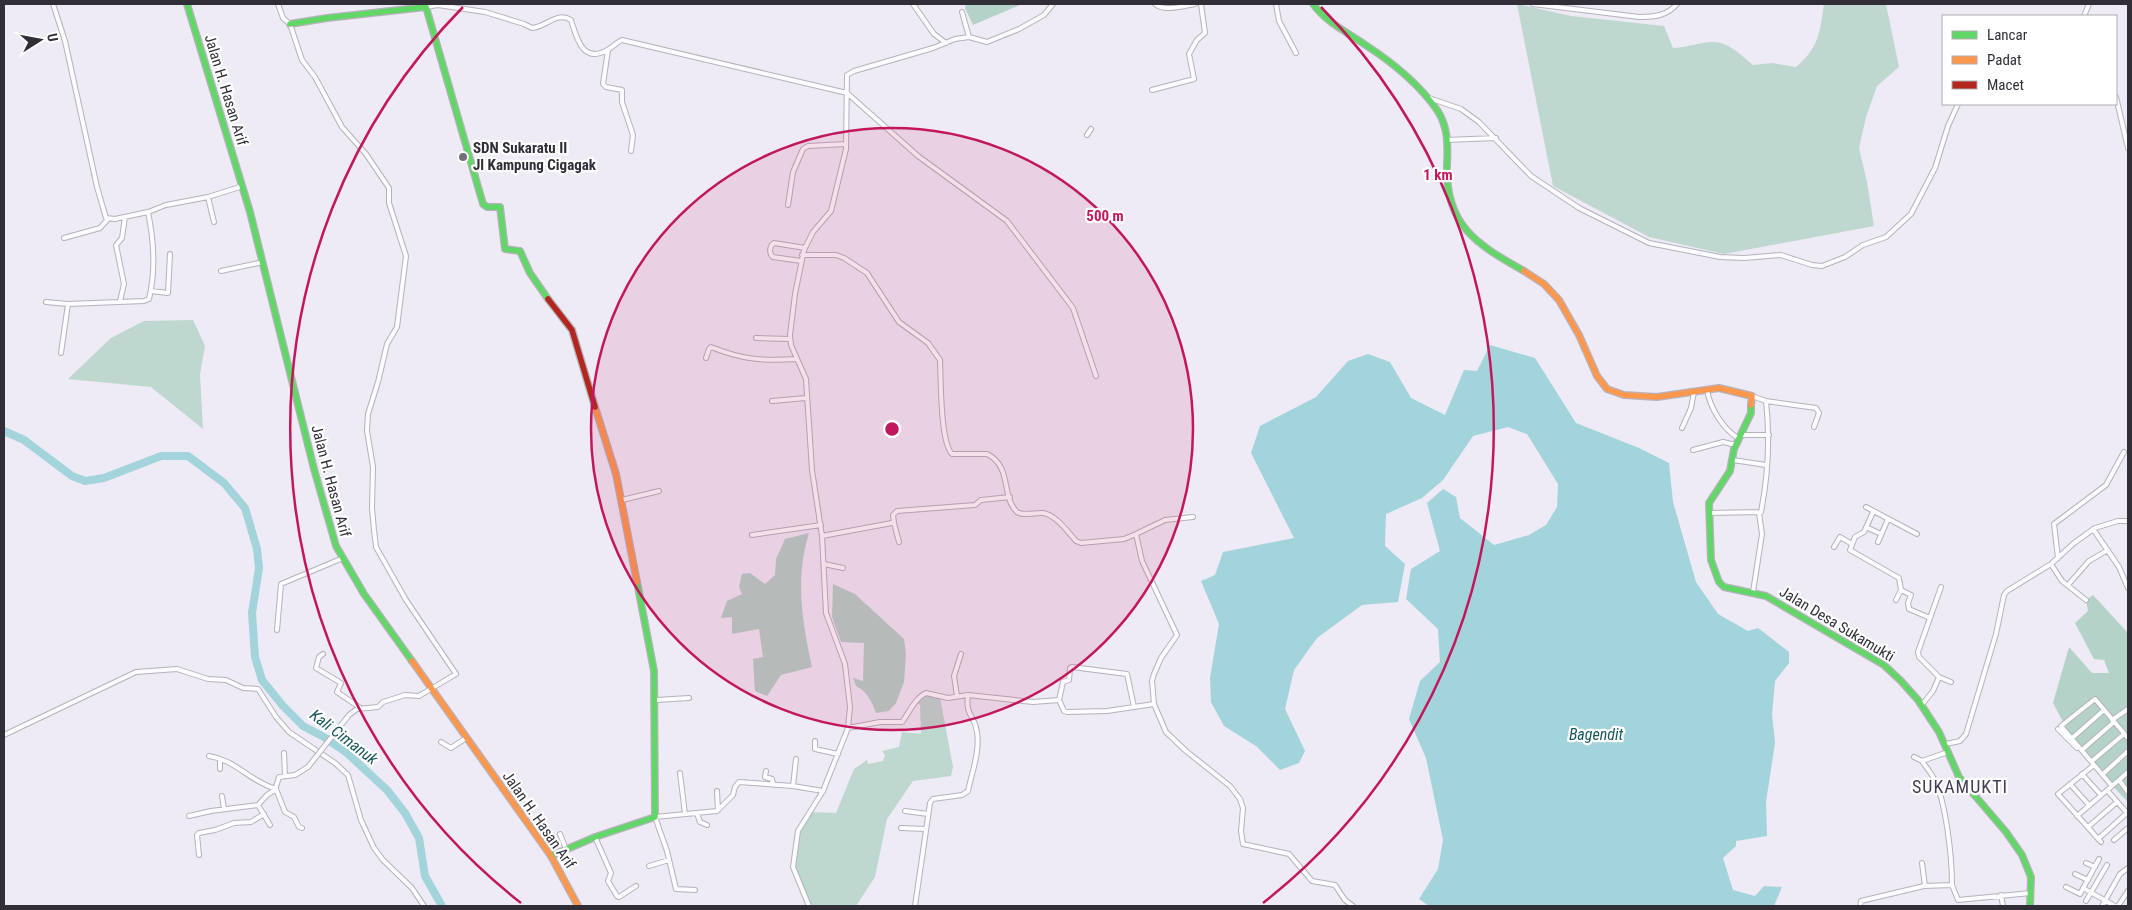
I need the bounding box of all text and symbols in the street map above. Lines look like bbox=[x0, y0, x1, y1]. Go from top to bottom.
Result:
north arrow bbox=[15, 15, 65, 65]
legend bbox=[1942, 15, 2117, 105]
text: Lancar bbox=[1987, 26, 2028, 44]
text: U bbox=[44, 32, 61, 43]
street label: Jalan H. Hasan Arif bbox=[201, 32, 252, 148]
text: Padat bbox=[1987, 51, 2021, 69]
text: Macet bbox=[1987, 76, 2024, 94]
place label: SDN Sukaratu II Jl Kampung Cigagak bbox=[473, 139, 597, 174]
marker: SDN Sukaratu II Jl Kampung Cigagak bbox=[457, 151, 469, 163]
text: 1 km bbox=[1423, 166, 1453, 184]
text: 500 m bbox=[1086, 207, 1124, 225]
centre of rings bbox=[883, 420, 901, 438]
street label: Jalan H. Hasan Arif bbox=[307, 423, 355, 539]
street label: Jalan Desa Sukamukti bbox=[1776, 583, 1898, 665]
water label: Kali Cimanuk bbox=[306, 705, 383, 769]
water label: Bagendit bbox=[1569, 725, 1624, 744]
street label: Jalan H. Hasan Arif bbox=[499, 768, 580, 873]
district label: SUKAMUKTI bbox=[1912, 776, 2008, 797]

